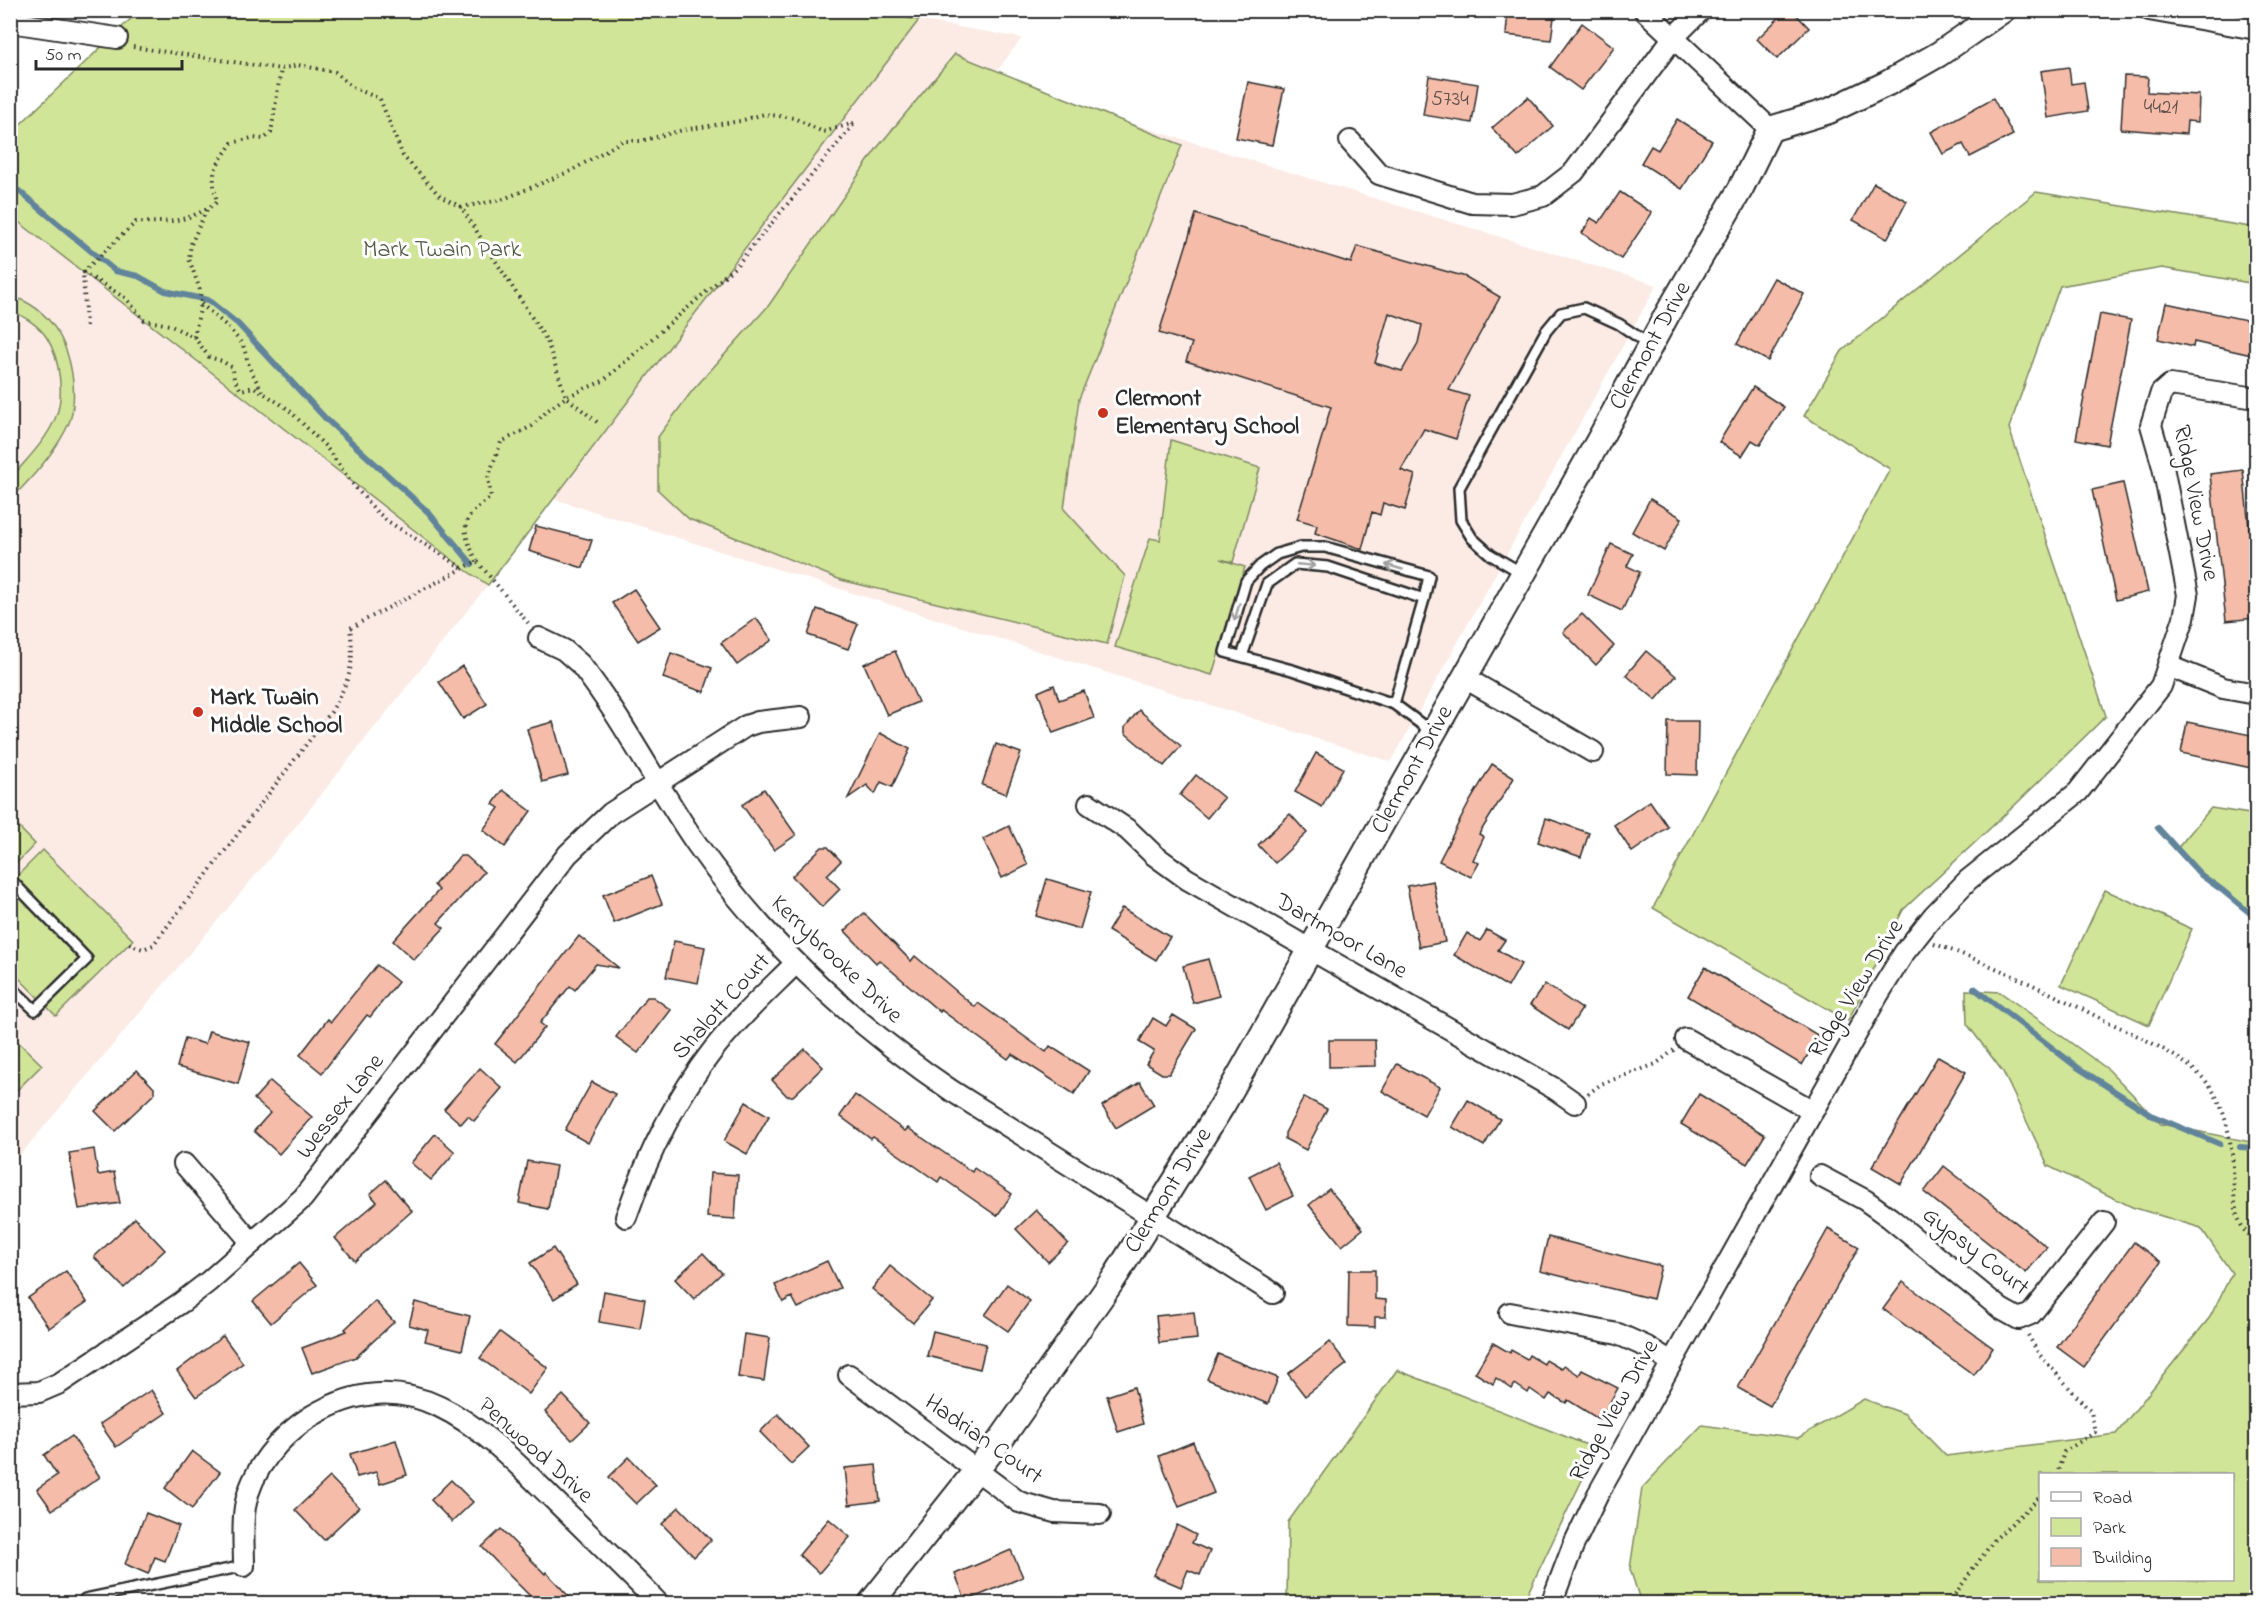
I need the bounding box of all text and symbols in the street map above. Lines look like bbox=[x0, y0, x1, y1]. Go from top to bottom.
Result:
scale bar bbox=[36, 33, 182, 71]
text: 50 m bbox=[45, 43, 82, 69]
house number: 5734 bbox=[1431, 85, 1469, 115]
house number: 4421 bbox=[2144, 93, 2179, 123]
park label: Mark Twain Park bbox=[363, 233, 521, 268]
street label: Clermont Drive bbox=[1601, 275, 1701, 417]
place label: Clermont Elementary School bbox=[1115, 382, 1299, 446]
marker: Clermont Elementary School bbox=[1096, 406, 1110, 420]
street label: Ridge View Drive bbox=[2163, 422, 2227, 584]
one-way arrow bbox=[1295, 560, 1315, 571]
one-way arrow bbox=[1385, 560, 1404, 572]
one-way arrow bbox=[1231, 602, 1242, 621]
place label: Mark Twain Middle School bbox=[210, 681, 342, 744]
street label: Clermont Drive bbox=[1363, 699, 1463, 841]
marker: Mark Twain Middle School bbox=[191, 705, 205, 719]
street label: Dartmoor Lane bbox=[1268, 884, 1414, 989]
street label: Kerrybrooke Drive bbox=[761, 888, 910, 1033]
street label: Ridge View Drive bbox=[1800, 913, 1914, 1065]
street label: Shalott Court bbox=[664, 946, 780, 1068]
street label: Wessex Lane bbox=[289, 1047, 394, 1167]
street label: Clermont Drive bbox=[1116, 1121, 1222, 1261]
street label: Gypsy Court bbox=[1913, 1199, 2036, 1306]
street label: Ridge View Drive bbox=[1561, 1333, 1669, 1489]
street label: Hadrian Court bbox=[917, 1386, 1049, 1494]
street label: Penwood Drive bbox=[469, 1389, 601, 1513]
legend bbox=[2039, 1473, 2234, 1581]
text: Road bbox=[2093, 1486, 2132, 1512]
text: Park bbox=[2093, 1516, 2126, 1542]
text: Building bbox=[2092, 1546, 2152, 1573]

